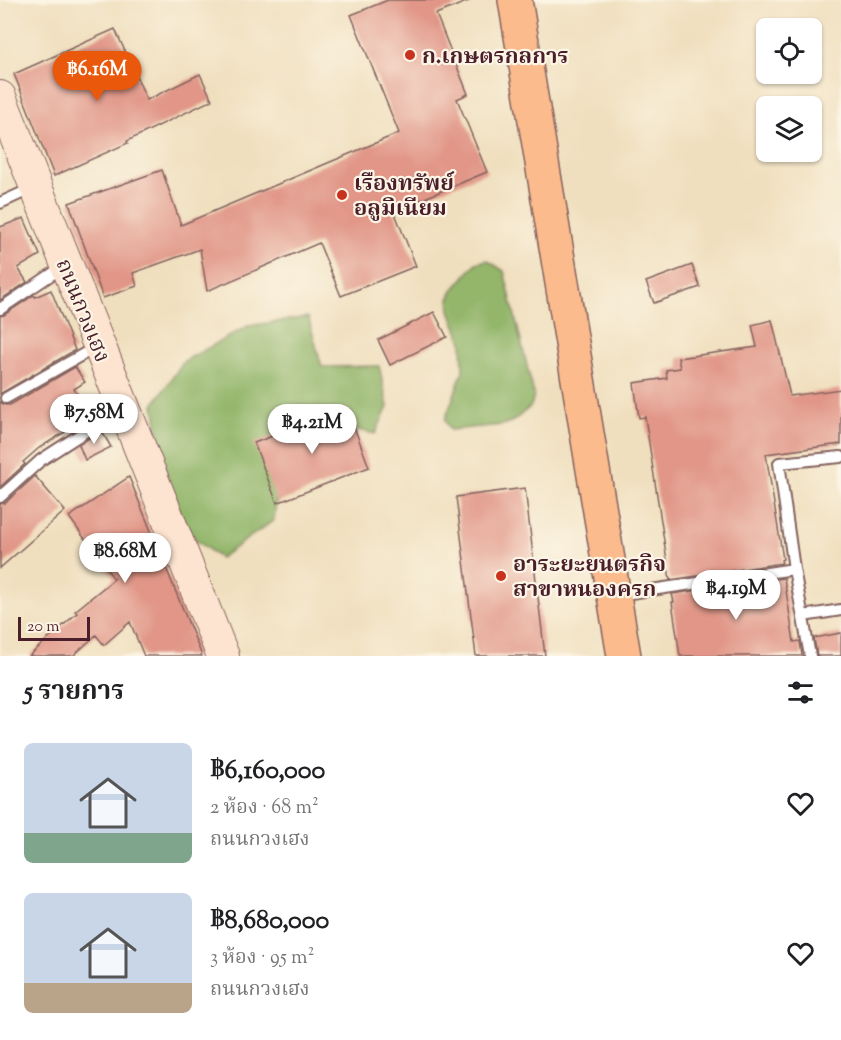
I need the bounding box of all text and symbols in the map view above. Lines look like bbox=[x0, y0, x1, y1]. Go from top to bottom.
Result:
map controls bbox=[756, 18, 822, 162]
button: locate bbox=[756, 18, 822, 84]
place label: ก.เกษตรกลการ bbox=[422, 42, 569, 74]
marker: ก.เกษตรกลการ bbox=[403, 48, 417, 62]
pin: ฿6.16M bbox=[48, 51, 146, 102]
text: ฿6.16M bbox=[67, 56, 127, 85]
button: layers bbox=[756, 96, 822, 162]
place label: เรืองทรัพย์ อลูมิเนียม bbox=[354, 169, 455, 226]
marker: เรืองทรัพย์ อลูมิเนียม bbox=[335, 188, 349, 202]
street label: ถนนกวงเฮง bbox=[46, 254, 117, 368]
pin: ฿7.58M bbox=[45, 394, 143, 445]
text: ฿7.58M bbox=[64, 399, 124, 428]
pin: ฿4.21M bbox=[263, 404, 361, 455]
text: ฿4.21M bbox=[282, 409, 342, 438]
pin: ฿8.68M bbox=[76, 533, 174, 584]
text: ฿8.68M bbox=[93, 538, 157, 567]
place label: อาระยะยนตรกิจ สาขาหนองครก bbox=[513, 550, 666, 607]
marker: อาระยะยนตรกิจ สาขาหนองครก bbox=[494, 569, 508, 583]
pin: ฿4.19M bbox=[687, 570, 785, 621]
text: ฿4.19M bbox=[706, 575, 767, 604]
scale bar bbox=[18, 614, 90, 642]
text: 20 m bbox=[27, 616, 60, 639]
text: 5 รายการ bbox=[24, 674, 124, 711]
icon: filters bbox=[784, 676, 817, 709]
text: ฿6,160,000 bbox=[210, 753, 325, 790]
icon: home bbox=[72, 767, 144, 839]
icon: heart bbox=[784, 787, 817, 820]
text: 2 ห้อง · 68 m² bbox=[210, 794, 319, 823]
text: ถนนกวงเฮง bbox=[210, 826, 310, 855]
text: ฿8,680,000 bbox=[210, 903, 329, 940]
icon: home bbox=[72, 917, 144, 989]
icon: heart bbox=[784, 937, 817, 970]
text: 3 ห้อง · 95 m² bbox=[210, 944, 314, 973]
text: ถนนกวงเฮง bbox=[210, 976, 310, 1005]

